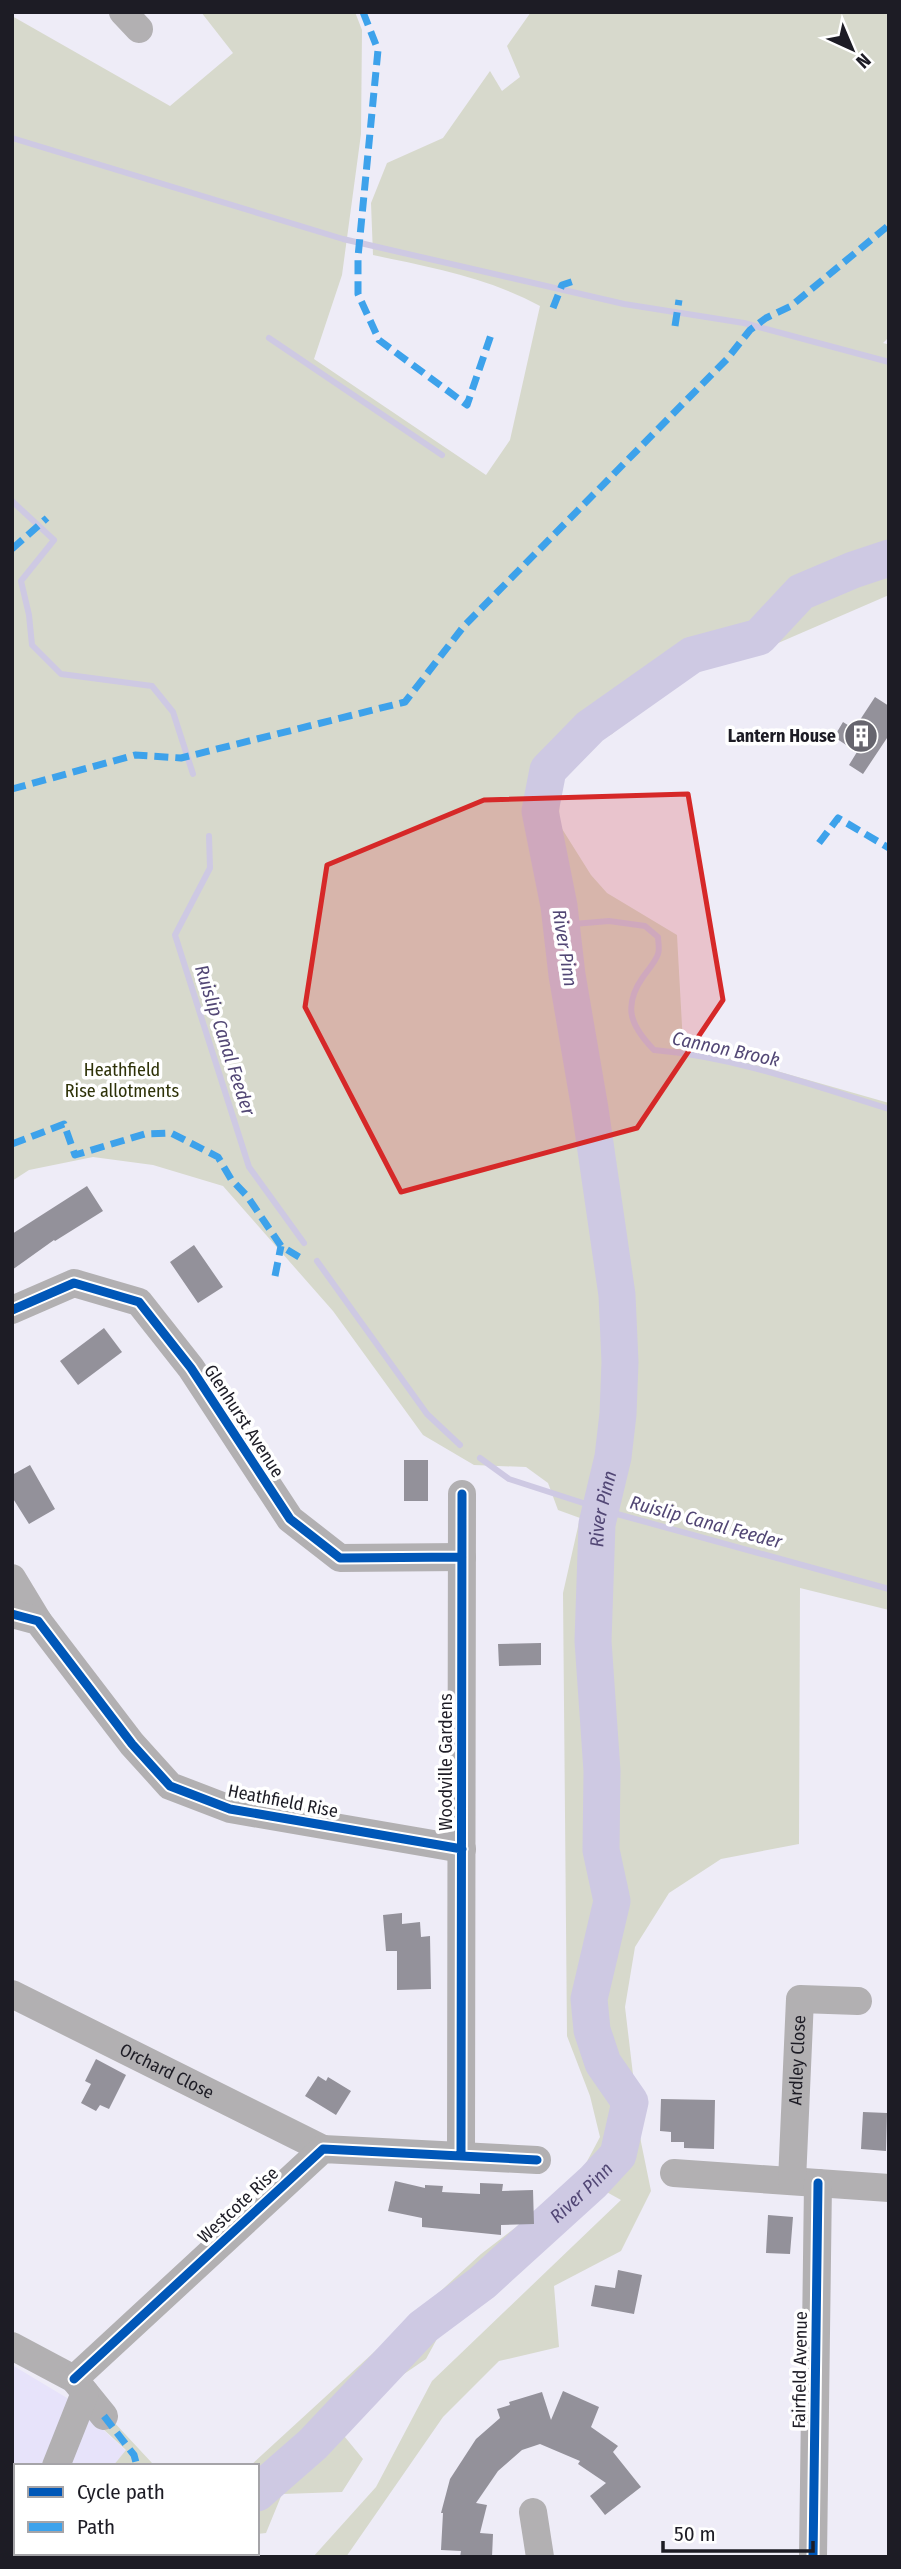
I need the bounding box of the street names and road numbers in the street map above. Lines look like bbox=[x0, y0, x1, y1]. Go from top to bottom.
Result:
street label: Glenhurst Avenue bbox=[199, 1360, 289, 1482]
street label: Woodville Gardens bbox=[435, 1693, 457, 1831]
street label: Heathfield Rise bbox=[226, 1780, 340, 1822]
street label: Ardley Close bbox=[784, 2014, 810, 2106]
street label: Orchard Close bbox=[116, 2038, 218, 2104]
street label: Westcote Rise bbox=[193, 2162, 283, 2248]
street label: Fairfield Avenue bbox=[788, 2311, 812, 2429]

